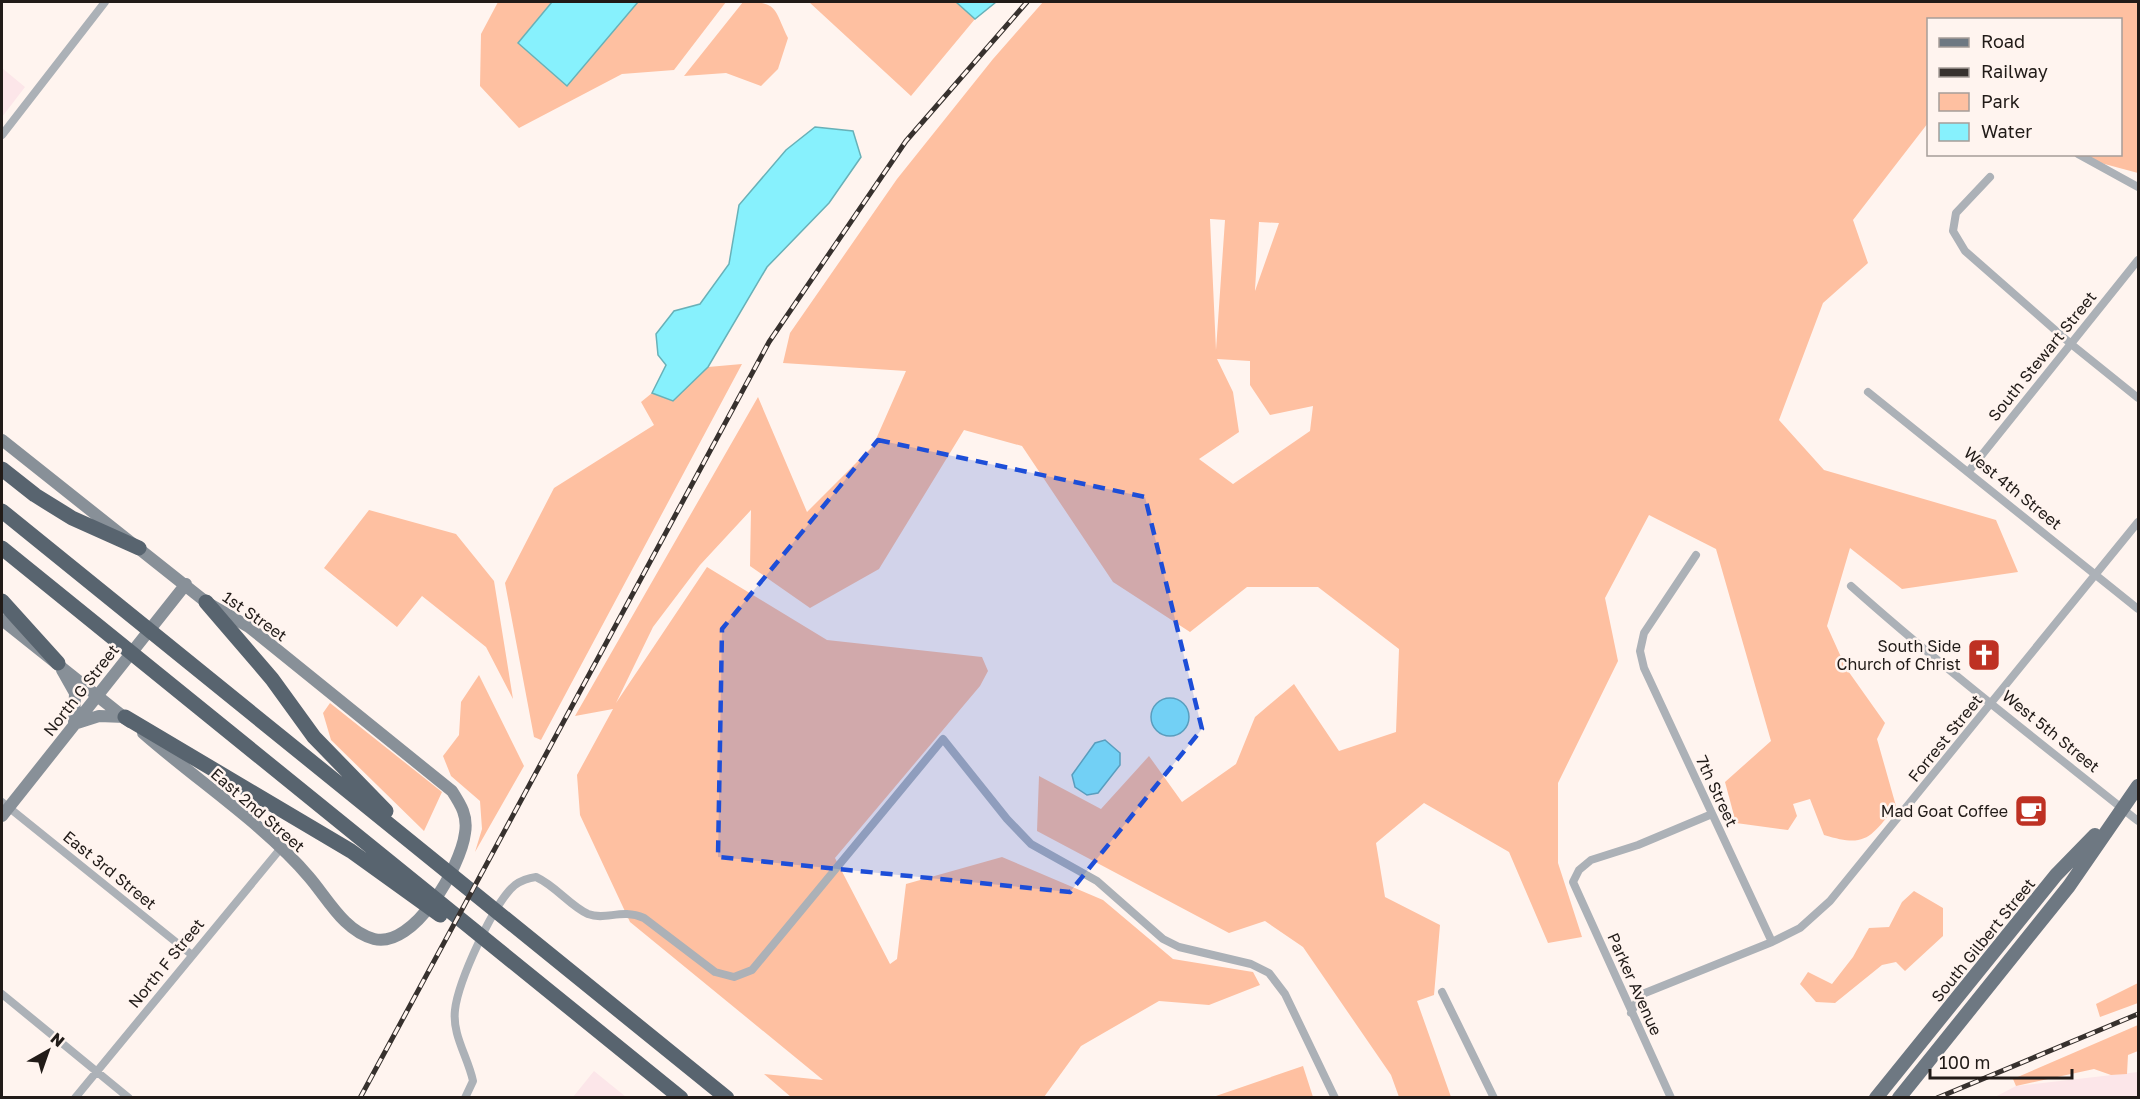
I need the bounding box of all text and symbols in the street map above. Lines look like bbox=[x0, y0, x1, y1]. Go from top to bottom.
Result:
legend bbox=[1927, 18, 2122, 156]
text: Road bbox=[1981, 30, 2025, 52]
text: Railway bbox=[1981, 60, 2048, 82]
text: Park bbox=[1981, 90, 2020, 112]
text: Water bbox=[1981, 120, 2032, 142]
street label: South Stewart Street bbox=[1984, 287, 2100, 425]
street label: West 4th Street bbox=[1960, 442, 2066, 534]
street label: 1st Street bbox=[219, 587, 291, 645]
place label: South Side Church of Christ bbox=[1837, 636, 1961, 674]
church icon: South Side Church of Christ bbox=[1966, 637, 2002, 673]
street label: North G Street bbox=[39, 640, 123, 740]
street label: West 5th Street bbox=[1998, 686, 2104, 776]
street label: Forrest Street bbox=[1904, 690, 1986, 786]
street label: 7th Street bbox=[1692, 752, 1742, 830]
street label: East 2nd Street bbox=[207, 764, 309, 856]
cafe icon: Mad Goat Coffee bbox=[2013, 793, 2049, 829]
place label: Mad Goat Coffee bbox=[1881, 801, 2008, 821]
street label: East 3rd Street bbox=[59, 826, 161, 914]
street label: South Gilbert Street bbox=[1927, 874, 2039, 1006]
street label: North F Street bbox=[124, 914, 208, 1012]
street label: Parker Avenue bbox=[1603, 930, 1667, 1038]
north arrow bbox=[18, 1021, 78, 1081]
text: N bbox=[47, 1028, 69, 1051]
scale bar bbox=[1930, 1042, 2072, 1080]
text: 100 m bbox=[1939, 1051, 1990, 1073]

